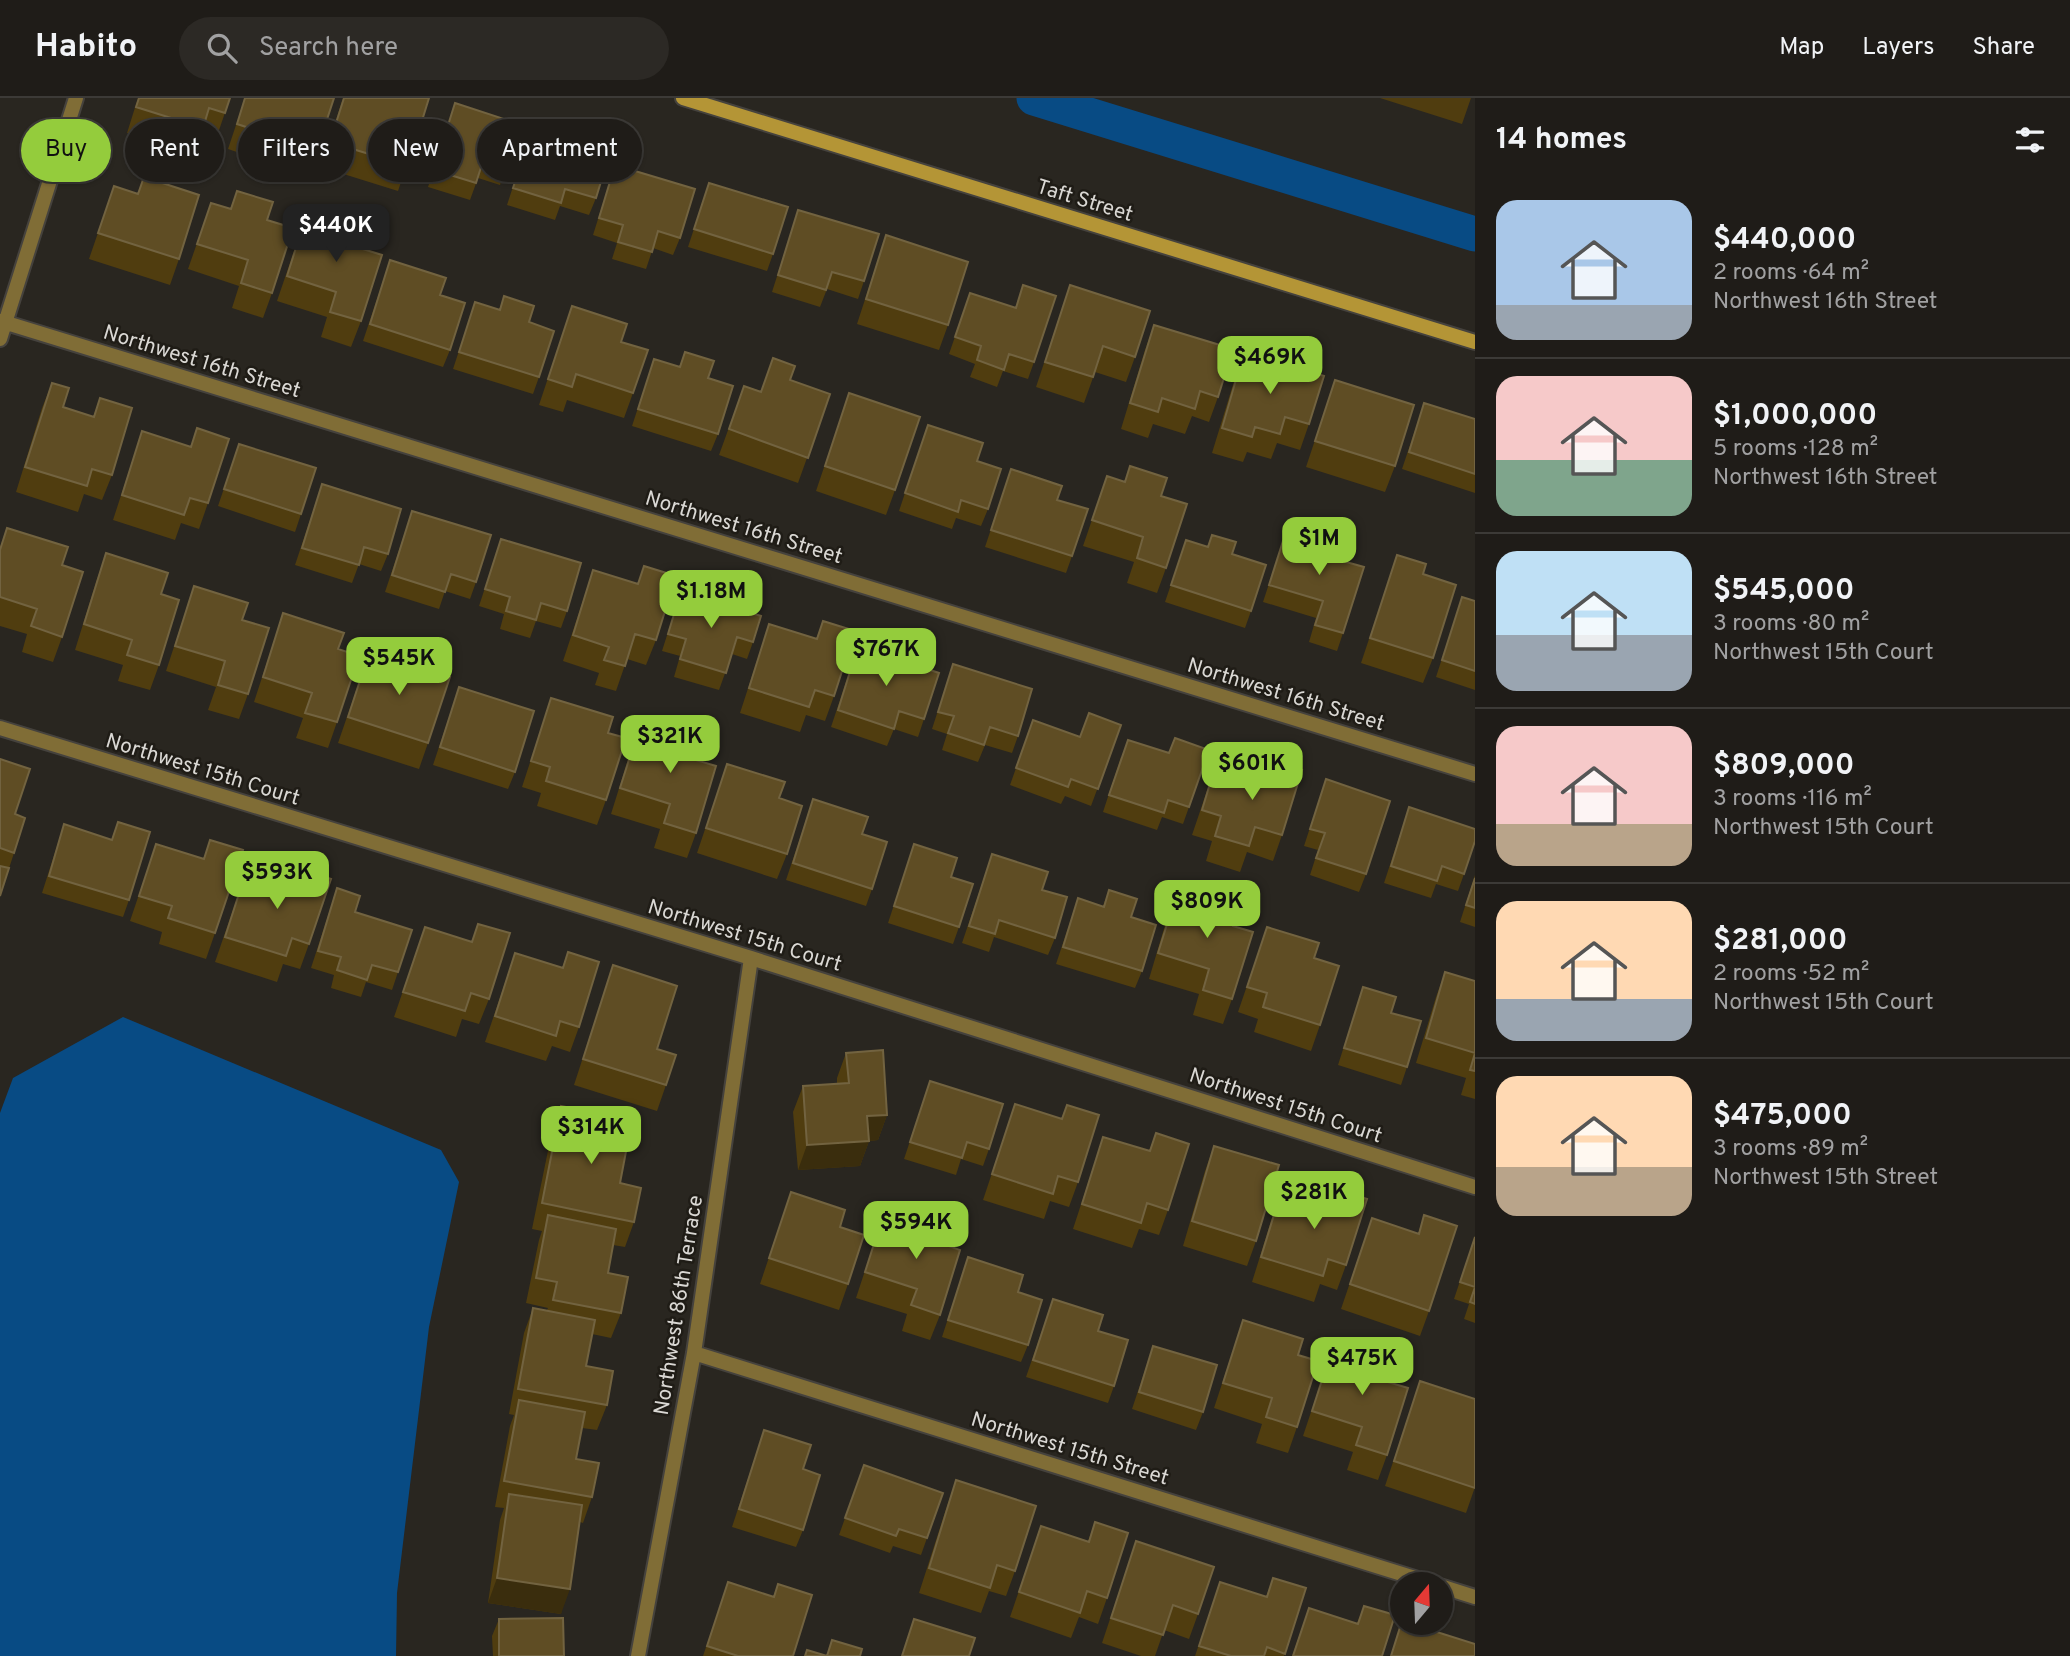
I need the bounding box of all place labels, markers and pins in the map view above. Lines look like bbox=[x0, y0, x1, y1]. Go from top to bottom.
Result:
pin: $440K bbox=[287, 204, 385, 264]
pin: $469K bbox=[1221, 336, 1319, 396]
pin: $1M bbox=[1285, 518, 1353, 577]
pin: $1.18M bbox=[654, 570, 768, 630]
pin: $767K bbox=[837, 628, 935, 688]
pin: $545K bbox=[350, 638, 448, 697]
pin: $321K bbox=[621, 716, 719, 775]
pin: $601K bbox=[1203, 742, 1301, 802]
pin: $593K bbox=[228, 852, 326, 911]
pin: $809K bbox=[1158, 880, 1256, 940]
pin: $314K bbox=[542, 1107, 640, 1166]
pin: $281K bbox=[1265, 1172, 1363, 1231]
pin: $594K bbox=[867, 1202, 965, 1261]
pin: $475K bbox=[1313, 1338, 1411, 1397]

